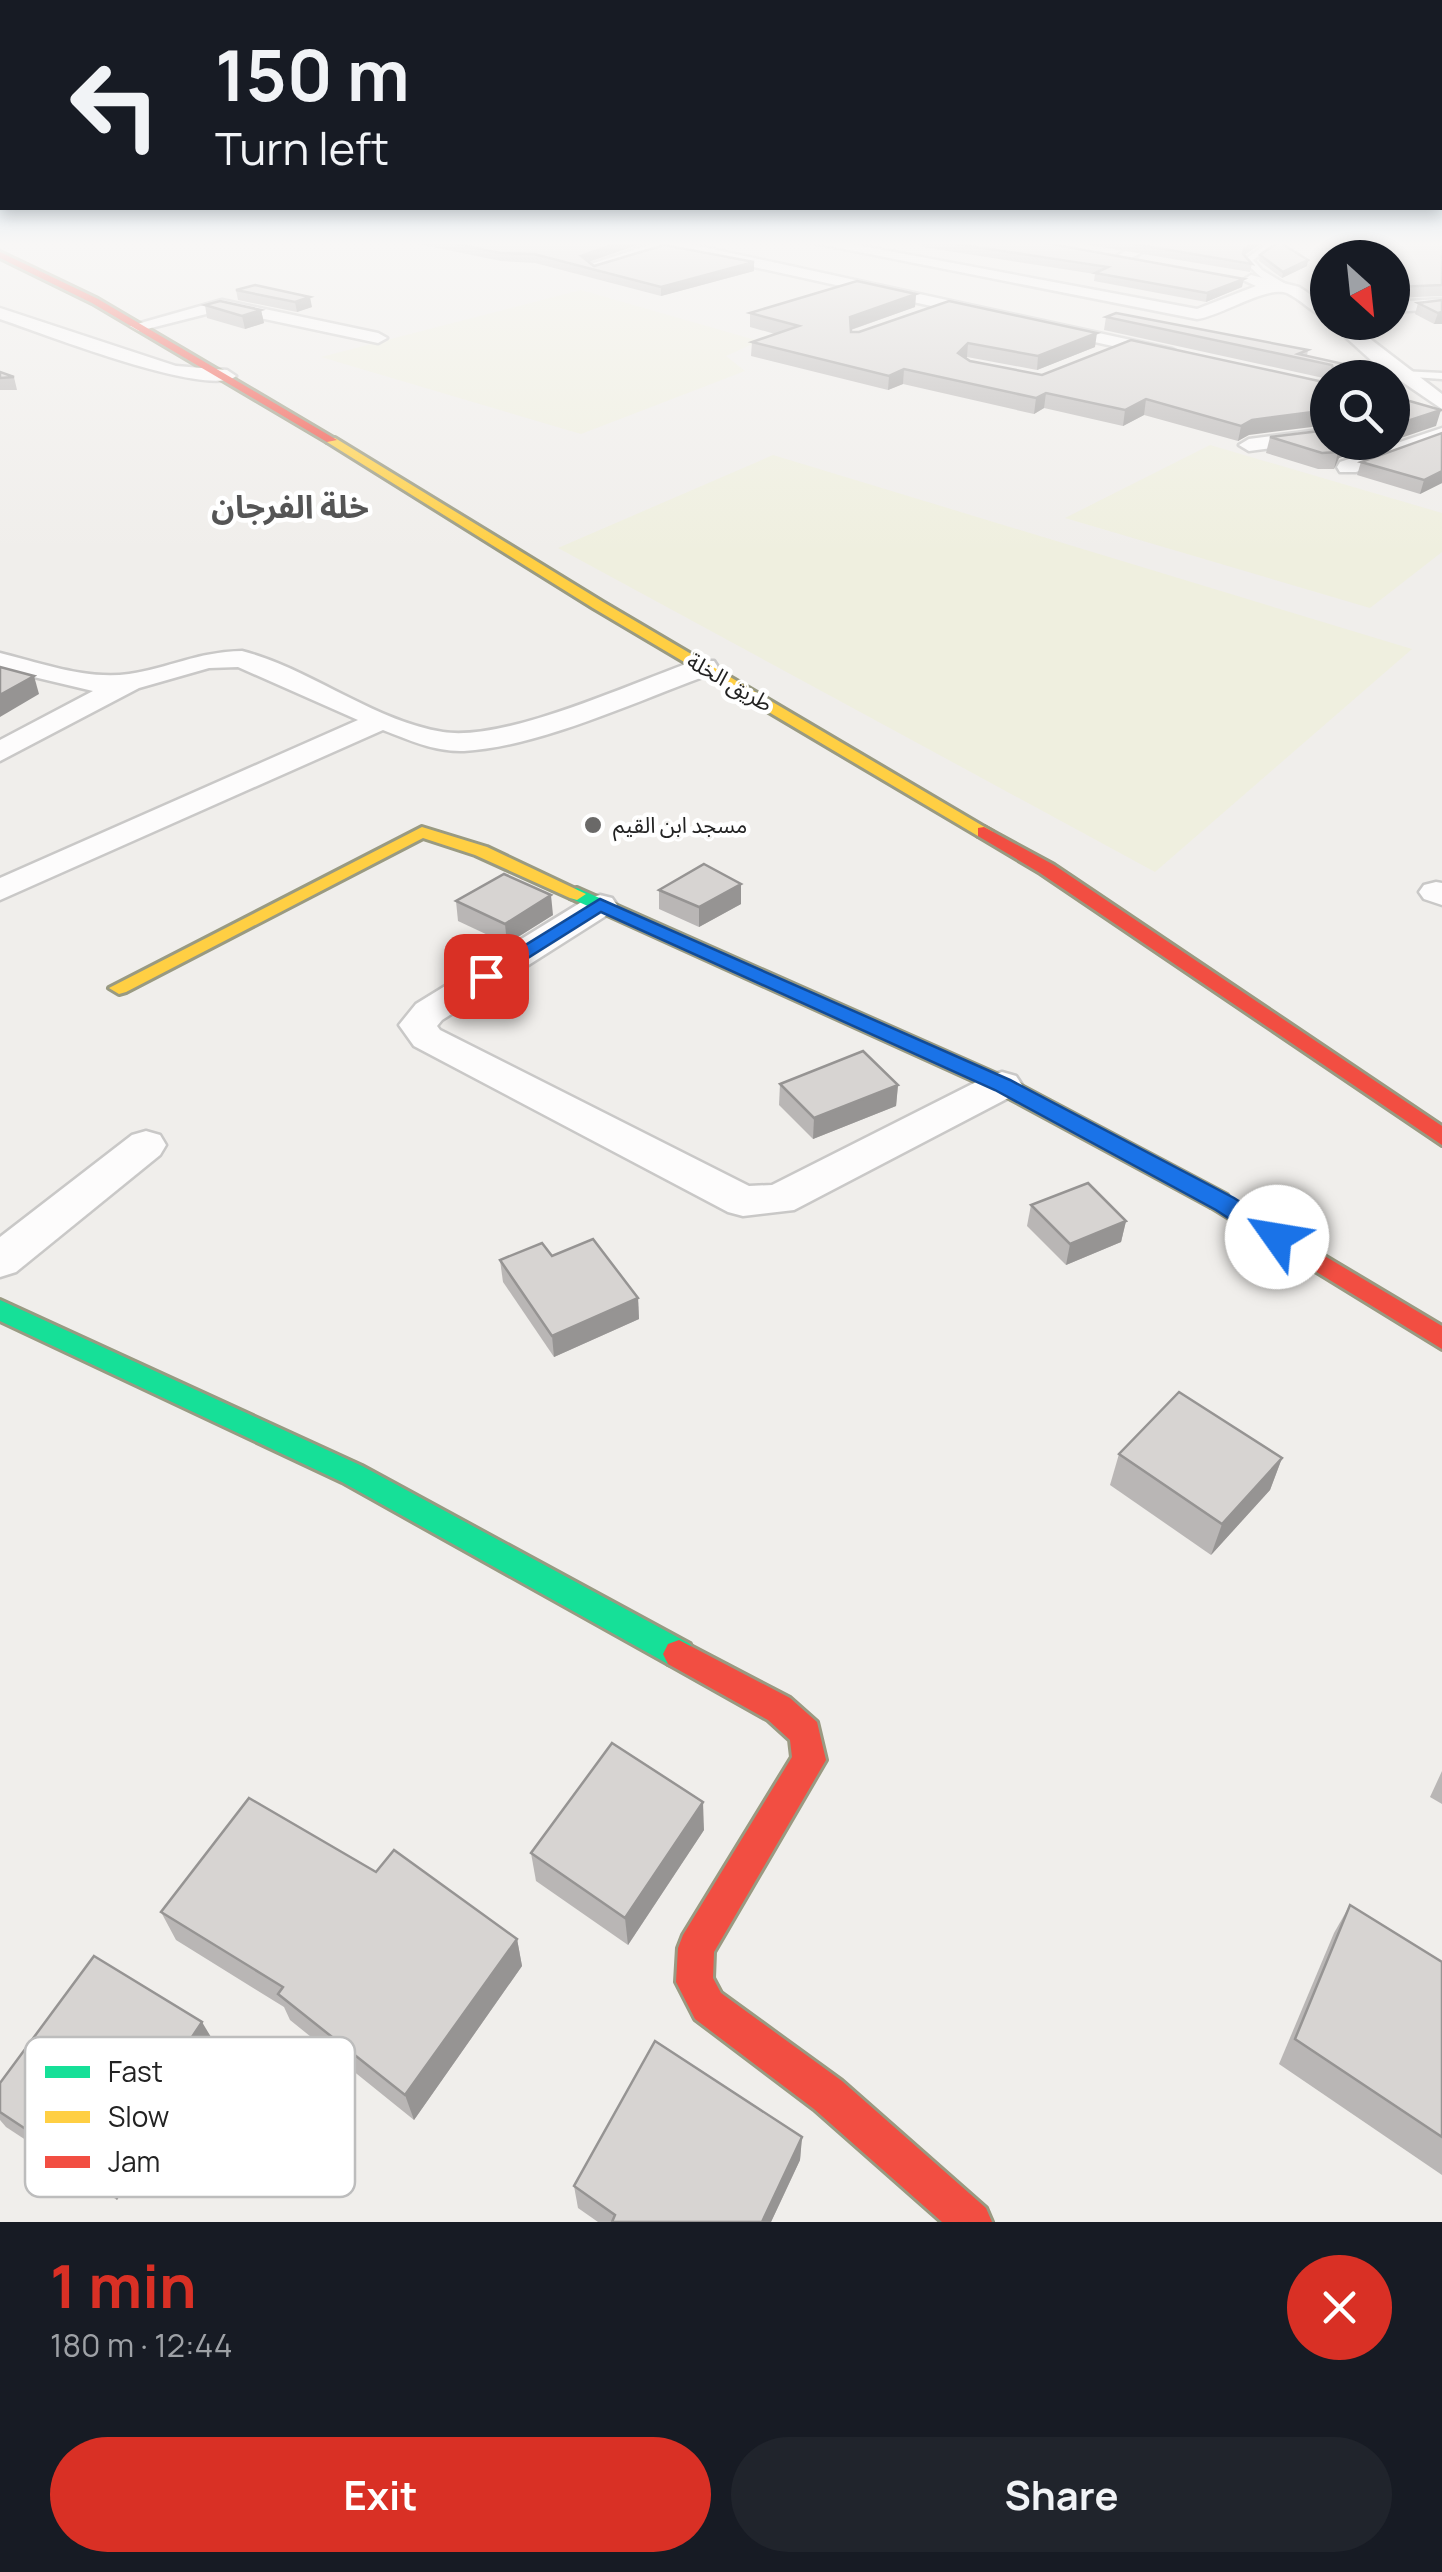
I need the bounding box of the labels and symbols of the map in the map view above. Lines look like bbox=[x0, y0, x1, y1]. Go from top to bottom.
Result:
north arrow bbox=[1310, 240, 1410, 340]
district label: خلة الفرجان bbox=[211, 484, 369, 528]
street label: طريق الخلة bbox=[682, 646, 778, 718]
place label: مسجد ابن القيم bbox=[613, 810, 747, 842]
marker: مسجد ابن القيم bbox=[582, 814, 604, 836]
pin bbox=[444, 934, 529, 1019]
position arrow bbox=[1225, 1185, 1329, 1289]
legend bbox=[25, 2037, 355, 2197]
text: Fast bbox=[108, 2052, 163, 2090]
text: Slow bbox=[108, 2097, 169, 2135]
text: Jam bbox=[108, 2142, 160, 2180]

